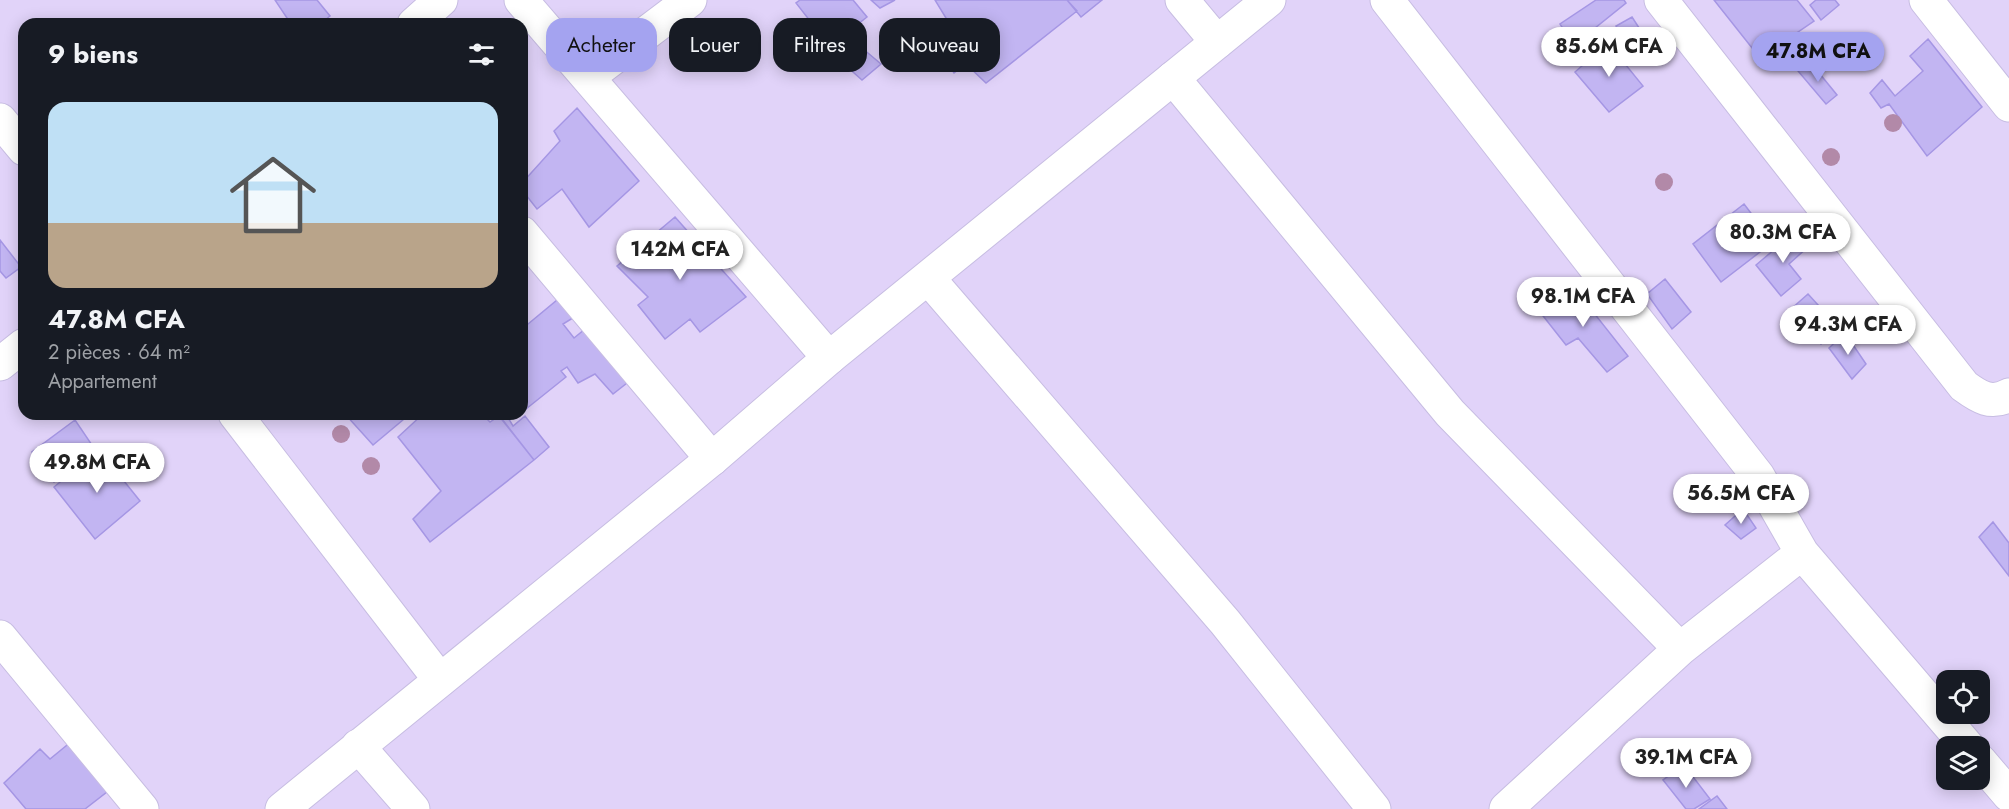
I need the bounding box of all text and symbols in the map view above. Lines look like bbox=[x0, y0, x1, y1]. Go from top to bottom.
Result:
chip: Acheter bbox=[546, 18, 657, 72]
chip: Louer bbox=[669, 18, 761, 72]
chip: Filtres bbox=[773, 18, 867, 72]
chip: Nouveau bbox=[879, 18, 1000, 72]
pin: 85.6M CFA bbox=[1540, 27, 1678, 78]
text: 85.6M CFA bbox=[1555, 32, 1663, 61]
pin: 47.8M CFA bbox=[1749, 32, 1887, 83]
text: 9 biens bbox=[48, 35, 138, 73]
text: 47.8M CFA bbox=[1765, 37, 1871, 66]
icon: filters bbox=[465, 38, 498, 71]
icon: home bbox=[219, 141, 327, 249]
pin: 80.3M CFA bbox=[1714, 213, 1852, 264]
text: 80.3M CFA bbox=[1730, 218, 1836, 247]
pin: 142M CFA bbox=[618, 230, 742, 281]
text: 142M CFA bbox=[630, 235, 730, 264]
pin: 98.1M CFA bbox=[1514, 277, 1652, 328]
text: 98.1M CFA bbox=[1531, 282, 1635, 311]
text: 47.8M CFA bbox=[48, 300, 185, 338]
pin: 94.3M CFA bbox=[1779, 305, 1917, 356]
text: 94.3M CFA bbox=[1794, 310, 1902, 339]
text: 2 pièces · 64 m² bbox=[48, 338, 190, 367]
text: Appartement bbox=[48, 367, 157, 396]
pin: 49.8M CFA bbox=[28, 443, 166, 494]
text: 49.8M CFA bbox=[43, 448, 151, 477]
pin: 56.5M CFA bbox=[1672, 474, 1810, 525]
text: 56.5M CFA bbox=[1687, 479, 1795, 508]
map controls bbox=[1936, 670, 1990, 790]
button: locate bbox=[1936, 670, 1990, 724]
button: layers bbox=[1936, 736, 1990, 790]
pin: 39.1M CFA bbox=[1617, 738, 1755, 789]
text: 39.1M CFA bbox=[1634, 743, 1738, 772]

